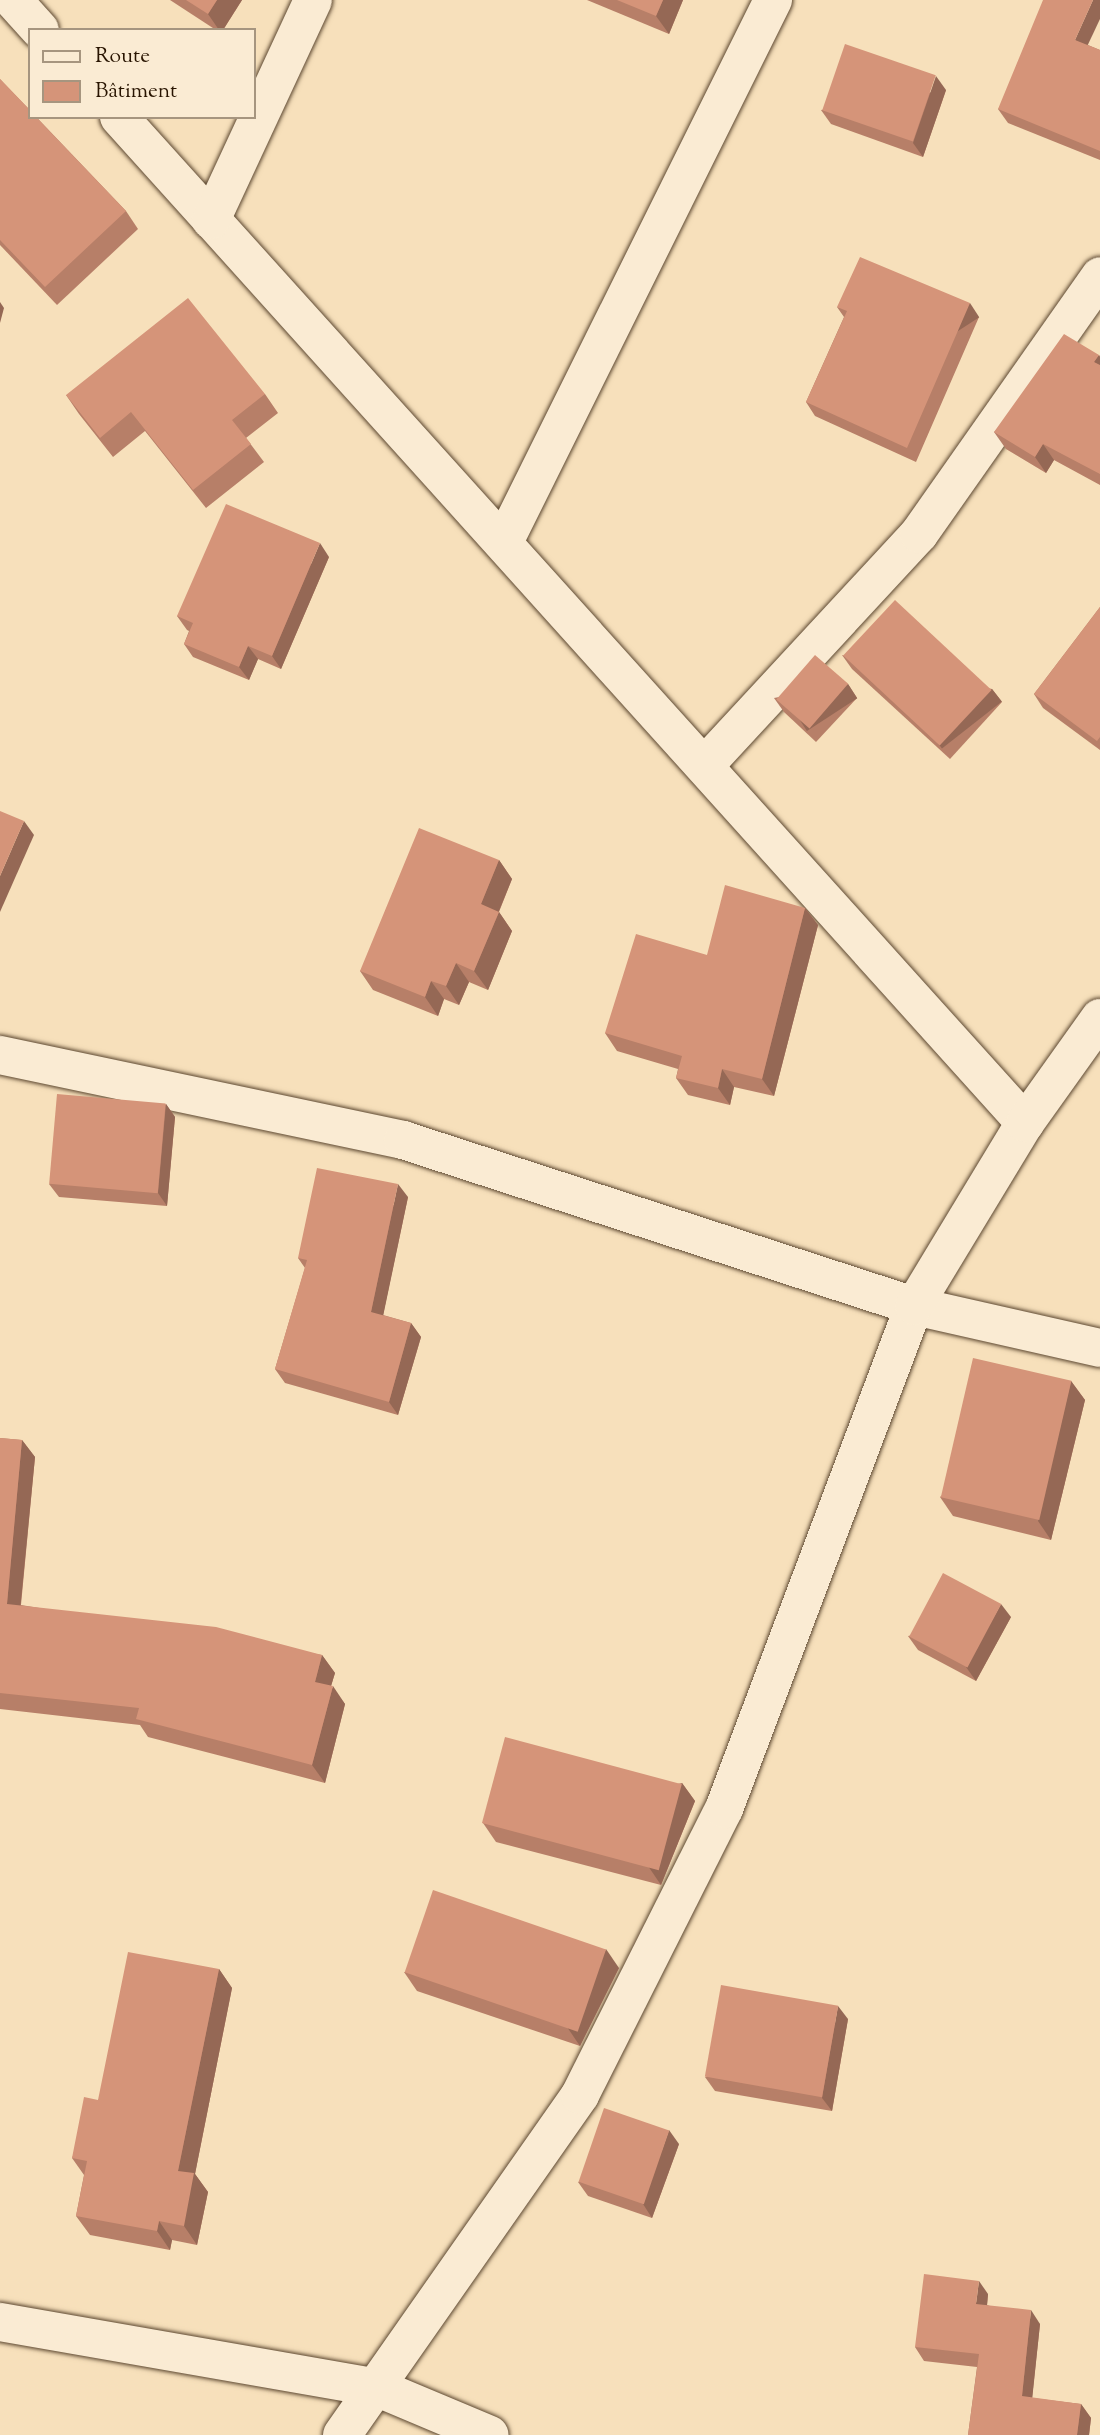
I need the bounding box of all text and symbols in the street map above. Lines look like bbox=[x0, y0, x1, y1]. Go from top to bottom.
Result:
legend bbox=[28, 28, 256, 119]
text: Route bbox=[95, 42, 150, 72]
text: Bâtiment bbox=[95, 77, 177, 107]

